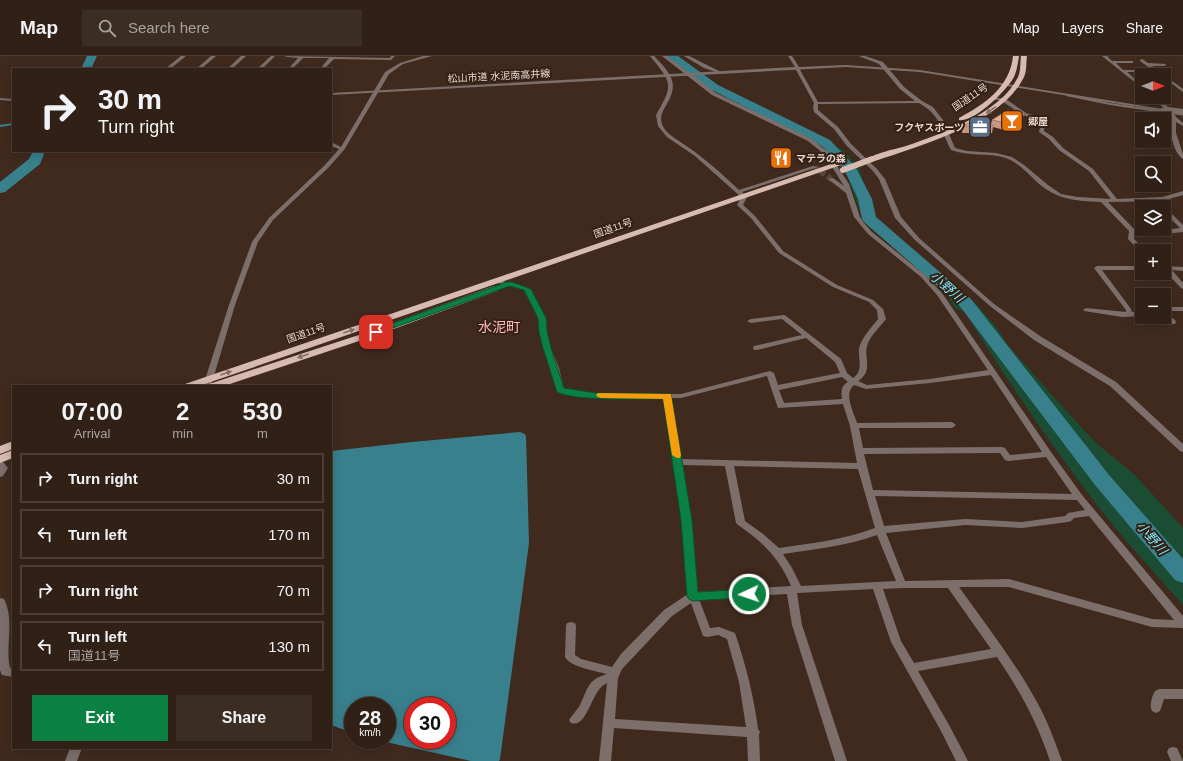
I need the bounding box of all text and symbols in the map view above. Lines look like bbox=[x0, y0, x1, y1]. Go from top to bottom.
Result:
search box bbox=[82, 10, 362, 46]
text: Map bbox=[20, 17, 58, 38]
icon: search bbox=[96, 17, 118, 39]
text: Search here bbox=[128, 19, 210, 36]
text: Map bbox=[1012, 20, 1040, 36]
text: Layers bbox=[1062, 20, 1104, 36]
text: Share bbox=[1126, 20, 1163, 36]
street label: 松山市道 水泥南高井線 bbox=[447, 68, 551, 84]
north arrow bbox=[1135, 68, 1171, 104]
map controls bbox=[1135, 68, 1171, 324]
street label: 国道11号 bbox=[950, 81, 990, 113]
icon: right bbox=[32, 84, 84, 136]
text: 30 m bbox=[98, 84, 162, 115]
one-way arrow bbox=[985, 106, 996, 114]
bar icon: 郷屋 bbox=[999, 108, 1025, 134]
button: sound bbox=[1135, 112, 1171, 148]
office icon: フクヤスポーツ bbox=[967, 114, 993, 140]
place label: 郷屋 bbox=[1028, 116, 1048, 127]
text: Turn right bbox=[98, 117, 174, 137]
place label: フクヤスポーツ bbox=[894, 122, 964, 133]
restaurant icon: マテラの森 bbox=[768, 145, 794, 171]
place label: マテラの森 bbox=[796, 153, 846, 164]
button: search bbox=[1135, 156, 1171, 192]
button: layers bbox=[1135, 200, 1171, 236]
street label: 国道11号 bbox=[592, 216, 634, 240]
button: + bbox=[1135, 244, 1171, 280]
water label: 小野川 bbox=[927, 269, 968, 307]
button: − bbox=[1135, 288, 1171, 324]
pin bbox=[359, 315, 393, 349]
district label: 水泥町 bbox=[478, 319, 520, 335]
street label: 国道11号 bbox=[285, 321, 327, 345]
icon: arrive bbox=[365, 321, 387, 343]
one-way arrow bbox=[343, 328, 355, 334]
one-way arrow bbox=[297, 354, 309, 360]
one-way arrow bbox=[220, 370, 232, 376]
text: 07:00 bbox=[61, 398, 123, 425]
text: 2 bbox=[176, 398, 189, 425]
text: 530 bbox=[243, 398, 283, 425]
text: Arrival bbox=[74, 426, 111, 441]
text: min bbox=[172, 426, 193, 441]
text: m bbox=[257, 426, 268, 441]
icon: right bbox=[34, 467, 56, 489]
text: Turn right bbox=[68, 470, 138, 487]
text: 30 m bbox=[277, 470, 310, 487]
water label: 小野川 bbox=[1134, 518, 1172, 559]
icon: left bbox=[34, 523, 56, 545]
text: Turn left bbox=[68, 526, 127, 543]
text: 170 m bbox=[268, 526, 310, 543]
position arrow bbox=[728, 573, 770, 615]
icon: right bbox=[34, 579, 56, 601]
text: Turn right bbox=[68, 582, 138, 599]
text: 70 m bbox=[277, 582, 310, 599]
text: Turn left bbox=[68, 628, 127, 645]
icon: left bbox=[34, 635, 56, 657]
text: 130 m bbox=[268, 638, 310, 655]
text: 国道11号 bbox=[68, 648, 121, 663]
button: Exit bbox=[32, 695, 168, 741]
button: Share bbox=[176, 695, 312, 741]
speed limit sign: 30 bbox=[404, 697, 456, 749]
text: 28 bbox=[359, 707, 381, 729]
text: km/h bbox=[359, 727, 381, 738]

